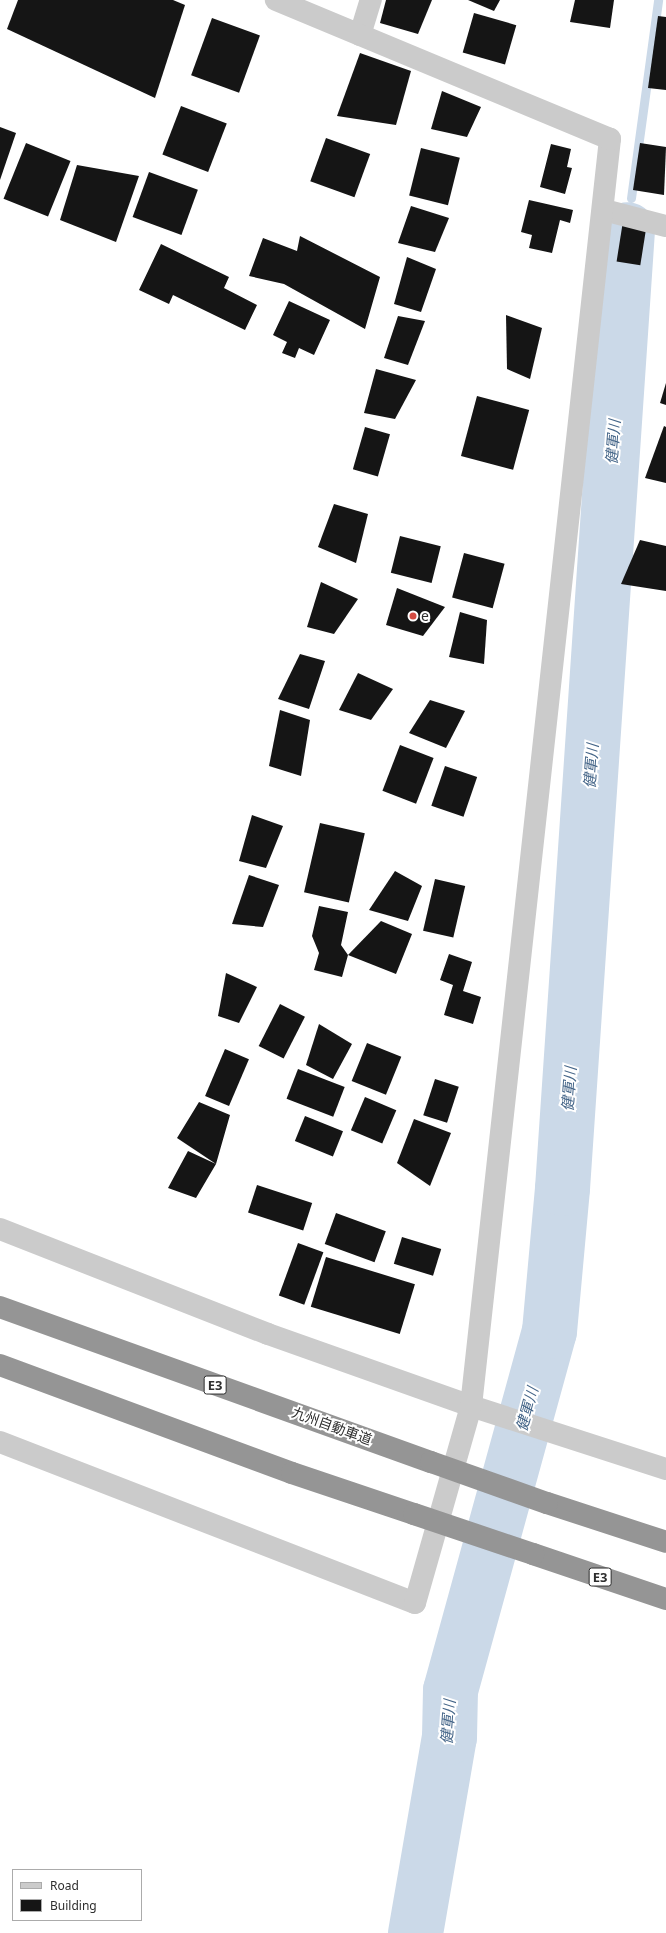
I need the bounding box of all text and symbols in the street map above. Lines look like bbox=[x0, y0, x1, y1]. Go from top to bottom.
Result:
water label: 健軍川 bbox=[602, 419, 624, 465]
place label: e bbox=[421, 608, 429, 624]
marker: e bbox=[408, 611, 418, 621]
water label: 健軍川 bbox=[580, 743, 602, 789]
water label: 健軍川 bbox=[558, 1066, 580, 1112]
road number: E3 bbox=[203, 1374, 227, 1396]
water label: 健軍川 bbox=[512, 1385, 542, 1433]
street label: 九州自動車道 bbox=[290, 1404, 374, 1448]
road number: E3 bbox=[588, 1566, 612, 1588]
water label: 健軍川 bbox=[437, 1699, 459, 1745]
legend bbox=[12, 1869, 142, 1921]
text: Road bbox=[50, 1877, 79, 1894]
text: Building bbox=[50, 1897, 97, 1914]

